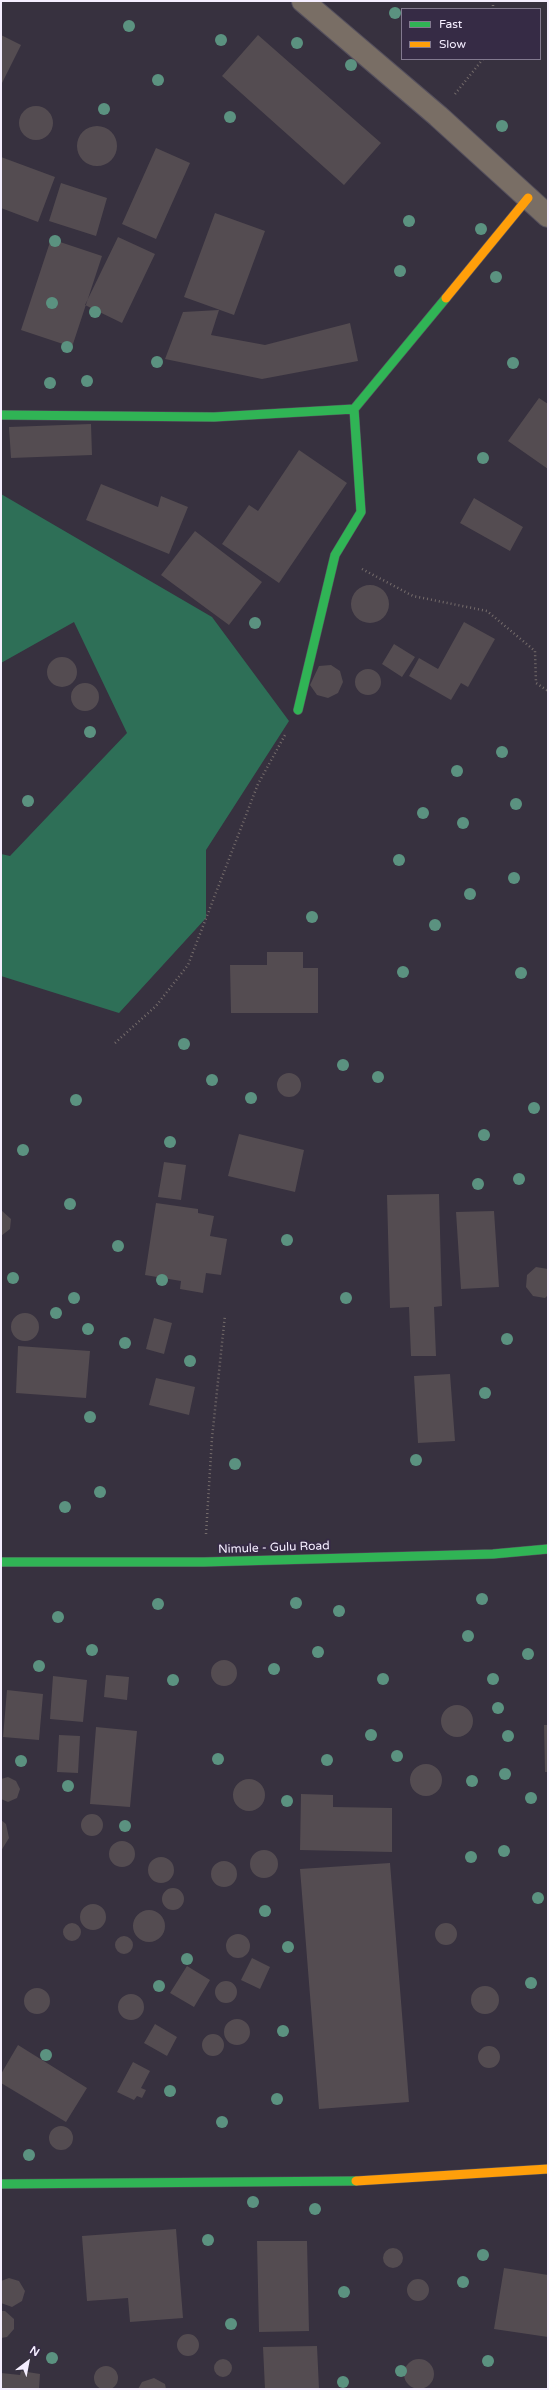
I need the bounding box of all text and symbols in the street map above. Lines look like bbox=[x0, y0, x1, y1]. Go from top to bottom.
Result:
legend bbox=[401, 8, 541, 60]
text: Fast bbox=[439, 17, 462, 31]
text: Slow bbox=[439, 37, 466, 51]
street label: Nimule - Gulu Road bbox=[218, 1539, 330, 1557]
north arrow bbox=[8, 2342, 48, 2382]
text: N bbox=[27, 2344, 42, 2359]

